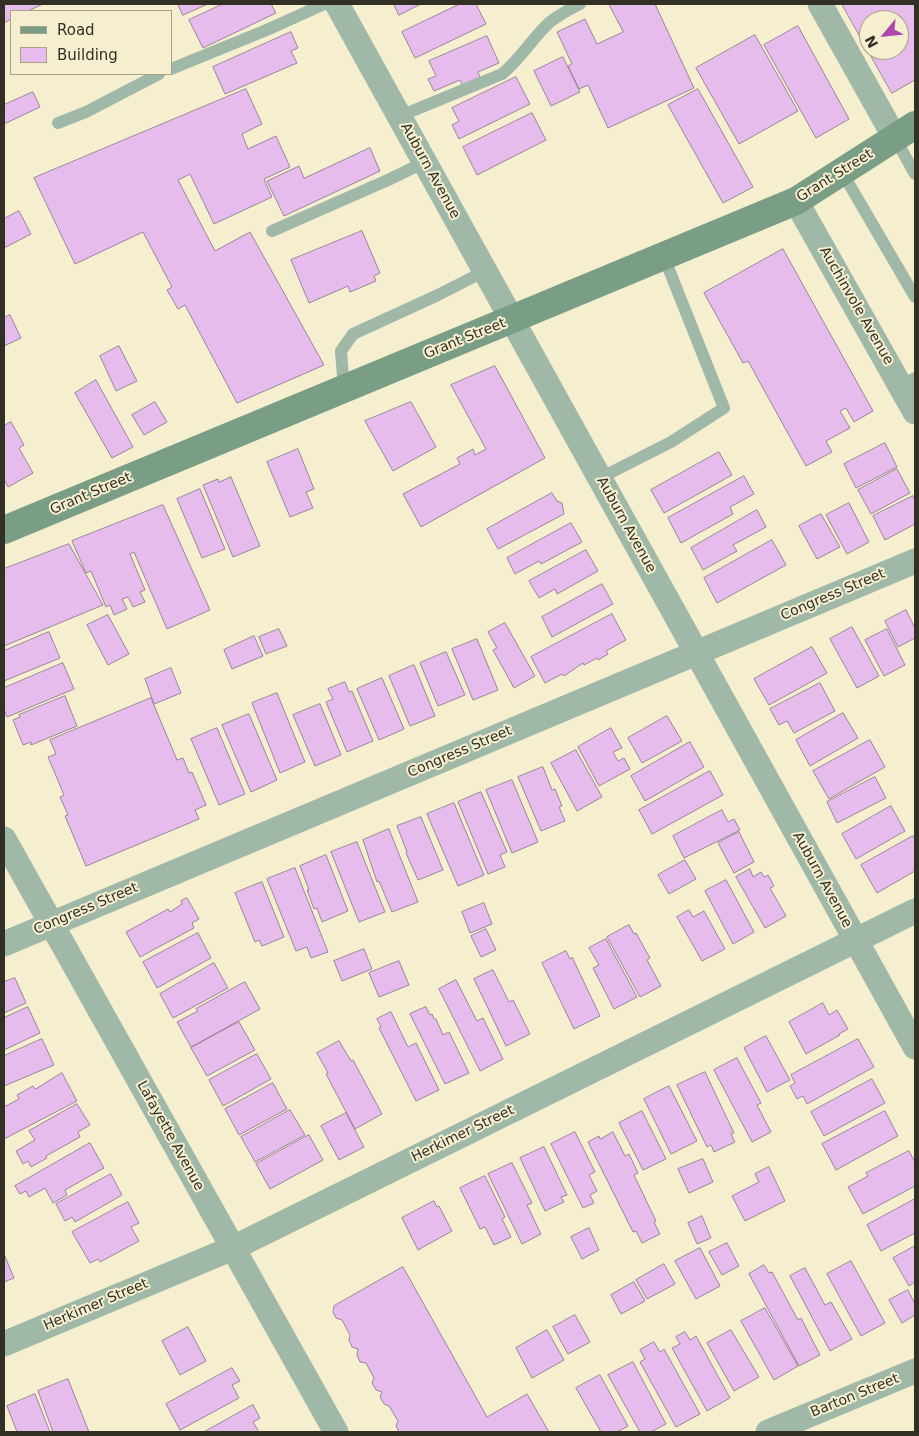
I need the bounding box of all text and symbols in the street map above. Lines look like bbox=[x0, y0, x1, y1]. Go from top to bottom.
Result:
legend bbox=[10, 10, 172, 75]
north arrow bbox=[859, 10, 909, 60]
text: Road bbox=[57, 21, 95, 39]
text: N bbox=[862, 33, 881, 51]
text: Building bbox=[57, 46, 118, 64]
street label: Auburn Avenue bbox=[397, 120, 463, 222]
street label: Grant Street bbox=[794, 146, 876, 206]
street label: Auchinvole Avenue bbox=[815, 244, 897, 368]
street label: Grant Street bbox=[422, 315, 508, 363]
street label: Grant Street bbox=[48, 469, 134, 519]
street label: Auburn Avenue bbox=[593, 474, 659, 576]
street label: Congress Street bbox=[778, 565, 888, 625]
street label: Congress Street bbox=[405, 722, 515, 782]
street label: Auburn Avenue bbox=[789, 829, 855, 931]
street label: Congress Street bbox=[31, 879, 141, 939]
street label: Lafayette Avenue bbox=[133, 1078, 207, 1194]
street label: Herkimer Street bbox=[409, 1102, 517, 1166]
street label: Herkimer Street bbox=[41, 1275, 151, 1335]
street label: Barton Street bbox=[808, 1371, 902, 1421]

